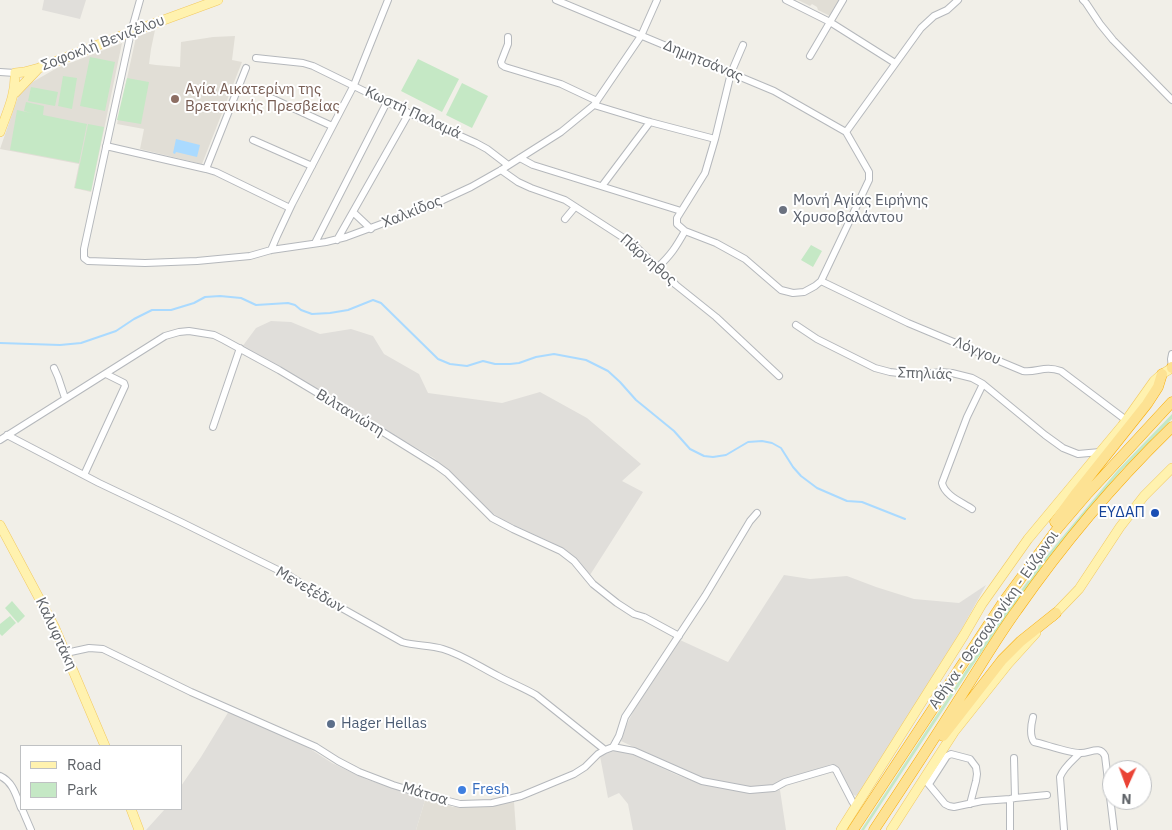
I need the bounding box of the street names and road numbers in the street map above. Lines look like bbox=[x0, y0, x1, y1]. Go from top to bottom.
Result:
street label: Σοφοκλή Βενιζέλου bbox=[39, 11, 167, 75]
street label: Δημητσάνας bbox=[660, 36, 746, 86]
street label: Κωστή Παλαμά bbox=[362, 83, 464, 143]
street label: Χαλκίδος bbox=[380, 192, 444, 232]
street label: Πάρνηθος bbox=[616, 231, 680, 289]
street label: Λόγγου bbox=[951, 333, 1003, 369]
street label: Σπηλιάς bbox=[897, 364, 953, 384]
street label: Βιλτανιώτη bbox=[313, 386, 387, 440]
street label: Αθήνα - Θεσσαλονίκη - Εύζωνοι bbox=[925, 527, 1063, 713]
street label: Μενεξέδων bbox=[272, 563, 348, 617]
street label: Καλυφτάκη bbox=[31, 595, 81, 673]
street label: Μάτσα bbox=[400, 778, 450, 810]

